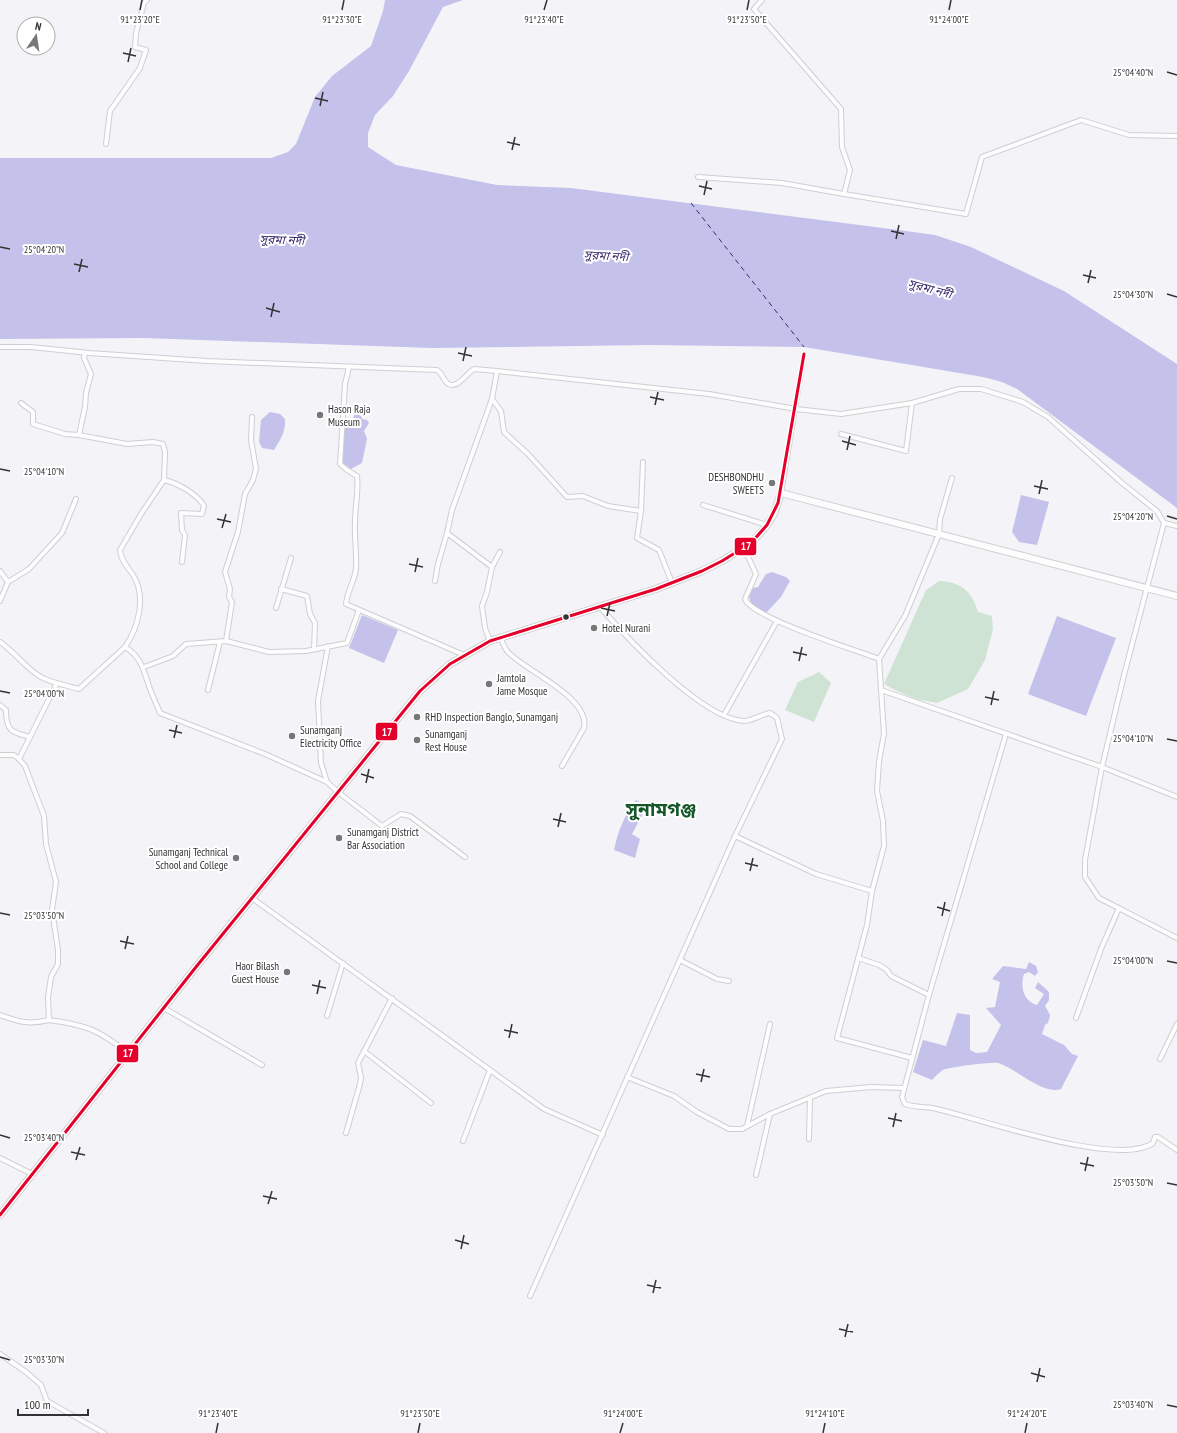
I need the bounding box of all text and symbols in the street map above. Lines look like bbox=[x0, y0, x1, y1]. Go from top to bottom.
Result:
text: 91°23'20"E bbox=[120, 13, 160, 26]
text: 91°23'30"E bbox=[322, 13, 362, 26]
text: 91°23'40"E bbox=[524, 13, 564, 26]
text: 91°23'50"E bbox=[727, 13, 767, 26]
text: 91°24'00"E bbox=[929, 13, 969, 26]
north arrow bbox=[16, 16, 56, 56]
text: N bbox=[34, 19, 43, 34]
text: 25°04'40"N bbox=[1113, 66, 1153, 79]
water label: সুরমা নদী bbox=[259, 231, 307, 248]
text: 25°04'20"N bbox=[24, 243, 64, 256]
water label: সুরমা নদী bbox=[583, 247, 632, 264]
water label: সুরমা নদী bbox=[907, 275, 956, 302]
text: 25°04'30"N bbox=[1113, 288, 1153, 301]
place label: Hason Raja Museum bbox=[328, 402, 370, 429]
marker: Hason Raja Museum bbox=[315, 410, 325, 420]
text: 25°04'10"N bbox=[24, 465, 64, 478]
place label: DESHBONDHU SWEETS bbox=[708, 470, 764, 497]
marker: DESHBONDHU SWEETS bbox=[767, 478, 777, 488]
text: 25°04'20"N bbox=[1113, 510, 1153, 523]
line badge: 17 bbox=[734, 537, 757, 556]
text: 17 bbox=[741, 539, 751, 553]
unlabelled marker bbox=[561, 612, 571, 622]
place label: Hotel Nurani bbox=[602, 621, 650, 635]
marker: Hotel Nurani bbox=[589, 623, 599, 633]
place label: Jamtola Jame Mosque bbox=[496, 671, 548, 698]
marker: Jamtola Jame Mosque bbox=[484, 679, 494, 689]
text: 25°04'00"N bbox=[24, 687, 64, 700]
place label: RHD Inspection Banglo, Sunamganj bbox=[425, 710, 558, 724]
marker: RHD Inspection Banglo, Sunamganj bbox=[412, 712, 422, 722]
line badge: 17 bbox=[375, 722, 398, 741]
place label: Sunamganj Electricity Office bbox=[300, 723, 362, 750]
text: 17 bbox=[382, 725, 392, 739]
place label: Sunamganj Rest House bbox=[425, 727, 468, 754]
marker: Sunamganj Electricity Office bbox=[287, 731, 297, 741]
text: 25°04'10"N bbox=[1113, 732, 1153, 745]
marker: Sunamganj Rest House bbox=[412, 735, 422, 745]
district label: সুনামগঞ্জ bbox=[625, 797, 696, 821]
place label: Sunamganj District Bar Association bbox=[347, 825, 419, 852]
marker: Sunamganj District Bar Association bbox=[334, 833, 344, 843]
place label: Sunamganj Technical School and College bbox=[149, 845, 228, 872]
marker: Sunamganj Technical School and College bbox=[231, 853, 241, 863]
text: 25°03'50"N bbox=[24, 909, 64, 922]
text: 25°04'00"N bbox=[1113, 954, 1153, 967]
place label: Haor Bilash Guest House bbox=[232, 959, 279, 986]
marker: Haor Bilash Guest House bbox=[282, 967, 292, 977]
line badge: 17 bbox=[116, 1044, 139, 1063]
text: 17 bbox=[123, 1046, 133, 1060]
text: 25°03'40"N bbox=[24, 1131, 64, 1144]
text: 25°03'50"N bbox=[1113, 1176, 1153, 1189]
text: 25°03'30"N bbox=[24, 1353, 64, 1366]
scale bar bbox=[18, 1391, 88, 1417]
text: 100 m bbox=[24, 1397, 51, 1412]
text: 25°03'40"N bbox=[1113, 1398, 1153, 1411]
text: 91°23'40"E bbox=[198, 1407, 238, 1420]
text: 91°23'50"E bbox=[400, 1407, 440, 1420]
text: 91°24'00"E bbox=[603, 1407, 643, 1420]
text: 91°24'10"E bbox=[805, 1407, 845, 1420]
text: 91°24'20"E bbox=[1007, 1407, 1047, 1420]

